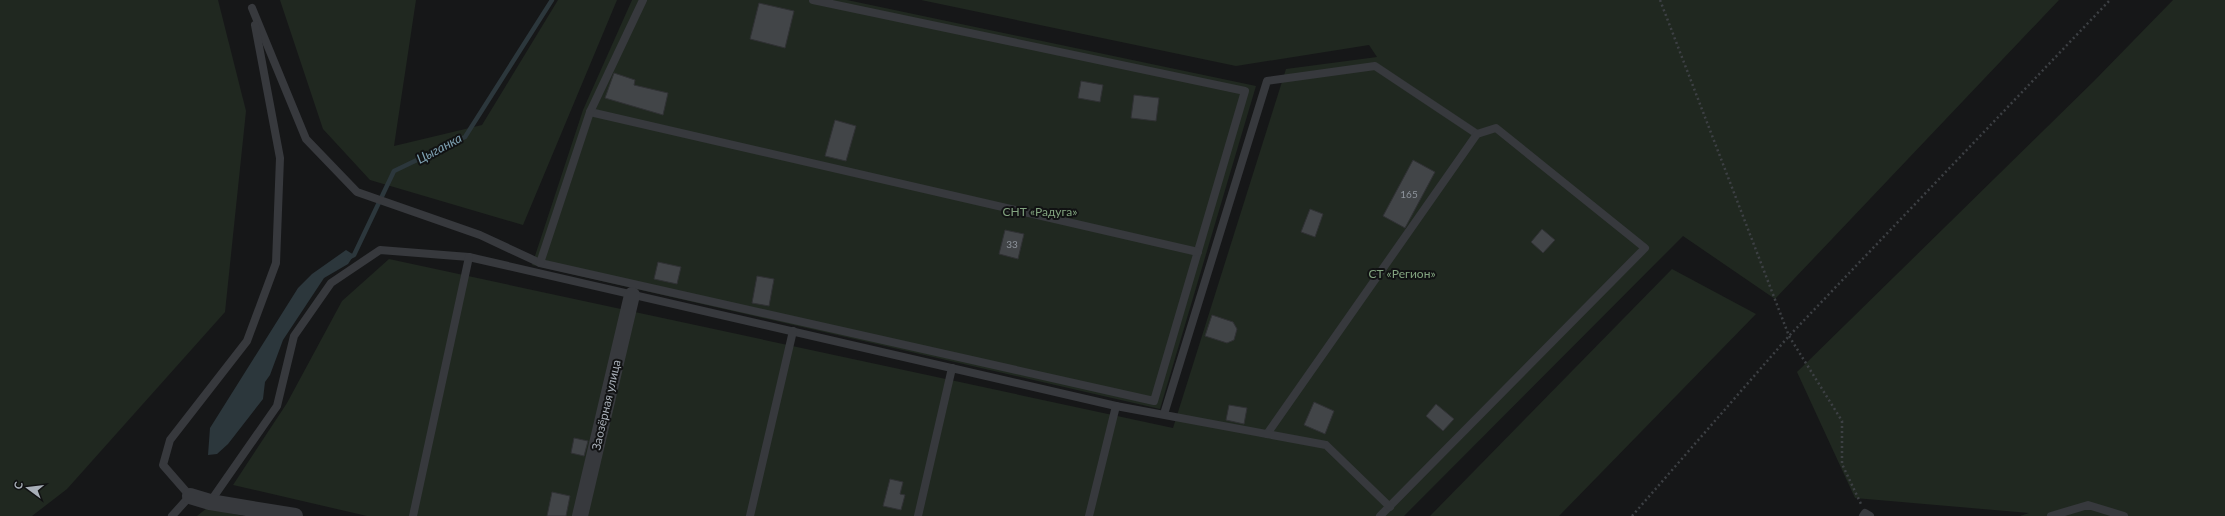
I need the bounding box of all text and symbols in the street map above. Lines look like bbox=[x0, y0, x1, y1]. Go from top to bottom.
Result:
water label: Цыганка bbox=[414, 129, 465, 167]
house number: 165 bbox=[1400, 188, 1418, 200]
park label: СНТ «Радуга» bbox=[1003, 204, 1077, 219]
house number: 33 bbox=[1006, 238, 1018, 250]
park label: СТ «Регион» bbox=[1368, 266, 1436, 281]
street label: Заозёрная улица bbox=[588, 358, 624, 452]
north arrow bbox=[8, 468, 48, 508]
text: С bbox=[11, 479, 25, 490]

